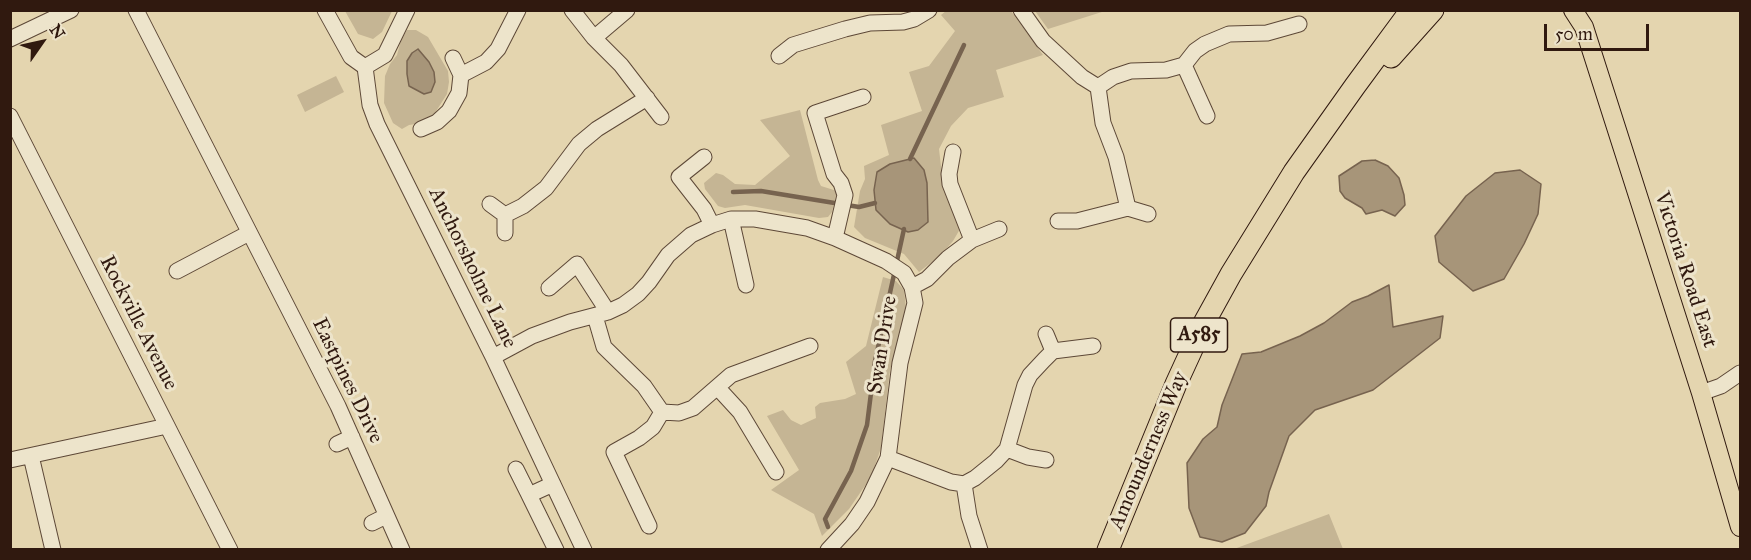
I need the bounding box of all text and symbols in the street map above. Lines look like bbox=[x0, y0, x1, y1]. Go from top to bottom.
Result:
north arrow bbox=[12, 12, 72, 72]
scale bar bbox=[1547, 12, 1652, 50]
text: N bbox=[46, 21, 69, 43]
text: 50 m bbox=[1555, 23, 1593, 45]
street label: Anchorsholme Lane bbox=[422, 184, 522, 352]
street label: Victoria Road East bbox=[1648, 189, 1722, 351]
street label: Rockville Avenue bbox=[93, 252, 183, 394]
street label: Swan Drive bbox=[863, 294, 903, 396]
street label: Eastpines Drive bbox=[306, 314, 388, 448]
road number: A585 bbox=[1170, 318, 1228, 352]
street label: Amounderness Way bbox=[1104, 368, 1194, 534]

